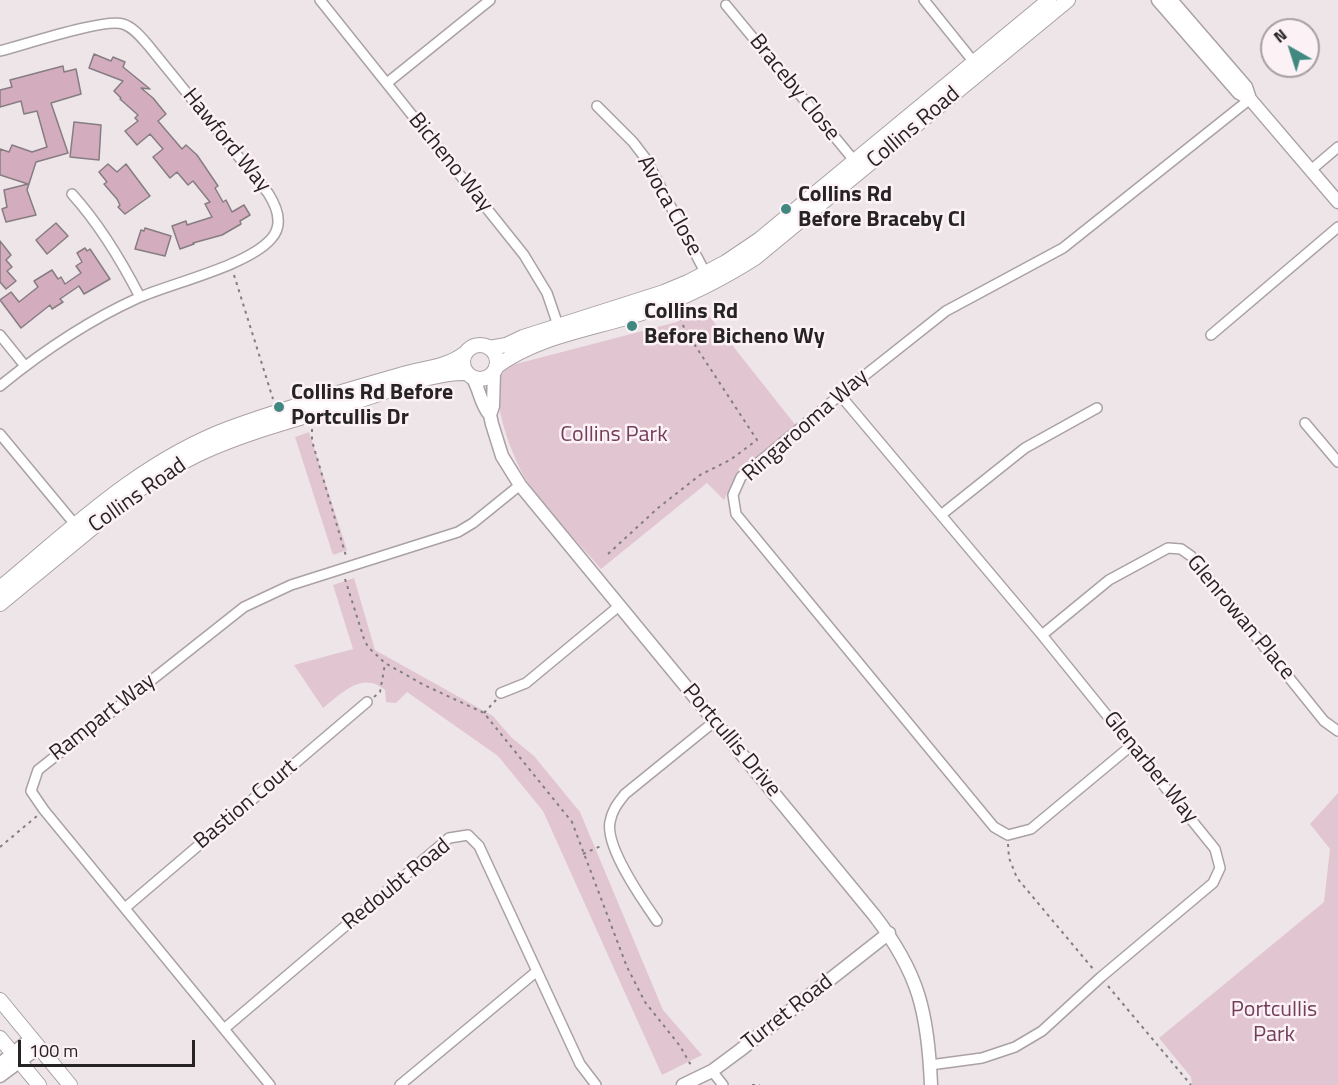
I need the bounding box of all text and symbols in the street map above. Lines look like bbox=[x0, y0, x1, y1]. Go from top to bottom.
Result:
north arrow bbox=[1260, 18, 1320, 78]
text: N bbox=[1268, 23, 1292, 48]
street label: Braceby Close bbox=[743, 29, 845, 147]
street label: Collins Road bbox=[862, 82, 966, 174]
street label: Hawford Way bbox=[176, 84, 276, 198]
street label: Bicheno Way bbox=[402, 108, 498, 218]
street label: Avoca Close bbox=[631, 151, 707, 261]
place label: Collins Rd Before Braceby Cl bbox=[798, 183, 966, 234]
marker: Collins Rd Before Braceby Cl bbox=[779, 202, 793, 216]
place label: Collins Rd Before Bicheno Wy bbox=[644, 300, 825, 352]
marker: Collins Rd Before Bicheno Wy bbox=[625, 319, 639, 333]
street label: Ringarooma Way bbox=[738, 364, 874, 488]
place label: Collins Rd Before Portcullis Dr bbox=[291, 381, 453, 433]
marker: Collins Rd Before Portcullis Dr bbox=[272, 400, 286, 414]
park label: Collins Park bbox=[560, 423, 668, 449]
street label: Collins Road bbox=[84, 453, 192, 539]
street label: Glenrowan Place bbox=[1180, 550, 1300, 686]
street label: Rampart Way bbox=[45, 669, 161, 767]
street label: Portcullis Drive bbox=[676, 679, 786, 803]
street label: Glenarber Way bbox=[1097, 707, 1203, 829]
street label: Bastion Court bbox=[189, 754, 303, 856]
street label: Redoubt Road bbox=[338, 833, 456, 937]
street label: Turret Road bbox=[737, 969, 839, 1057]
park label: Portcullis Park bbox=[1231, 998, 1317, 1050]
scale bar bbox=[21, 1028, 198, 1066]
text: 100 m bbox=[29, 1037, 78, 1064]

